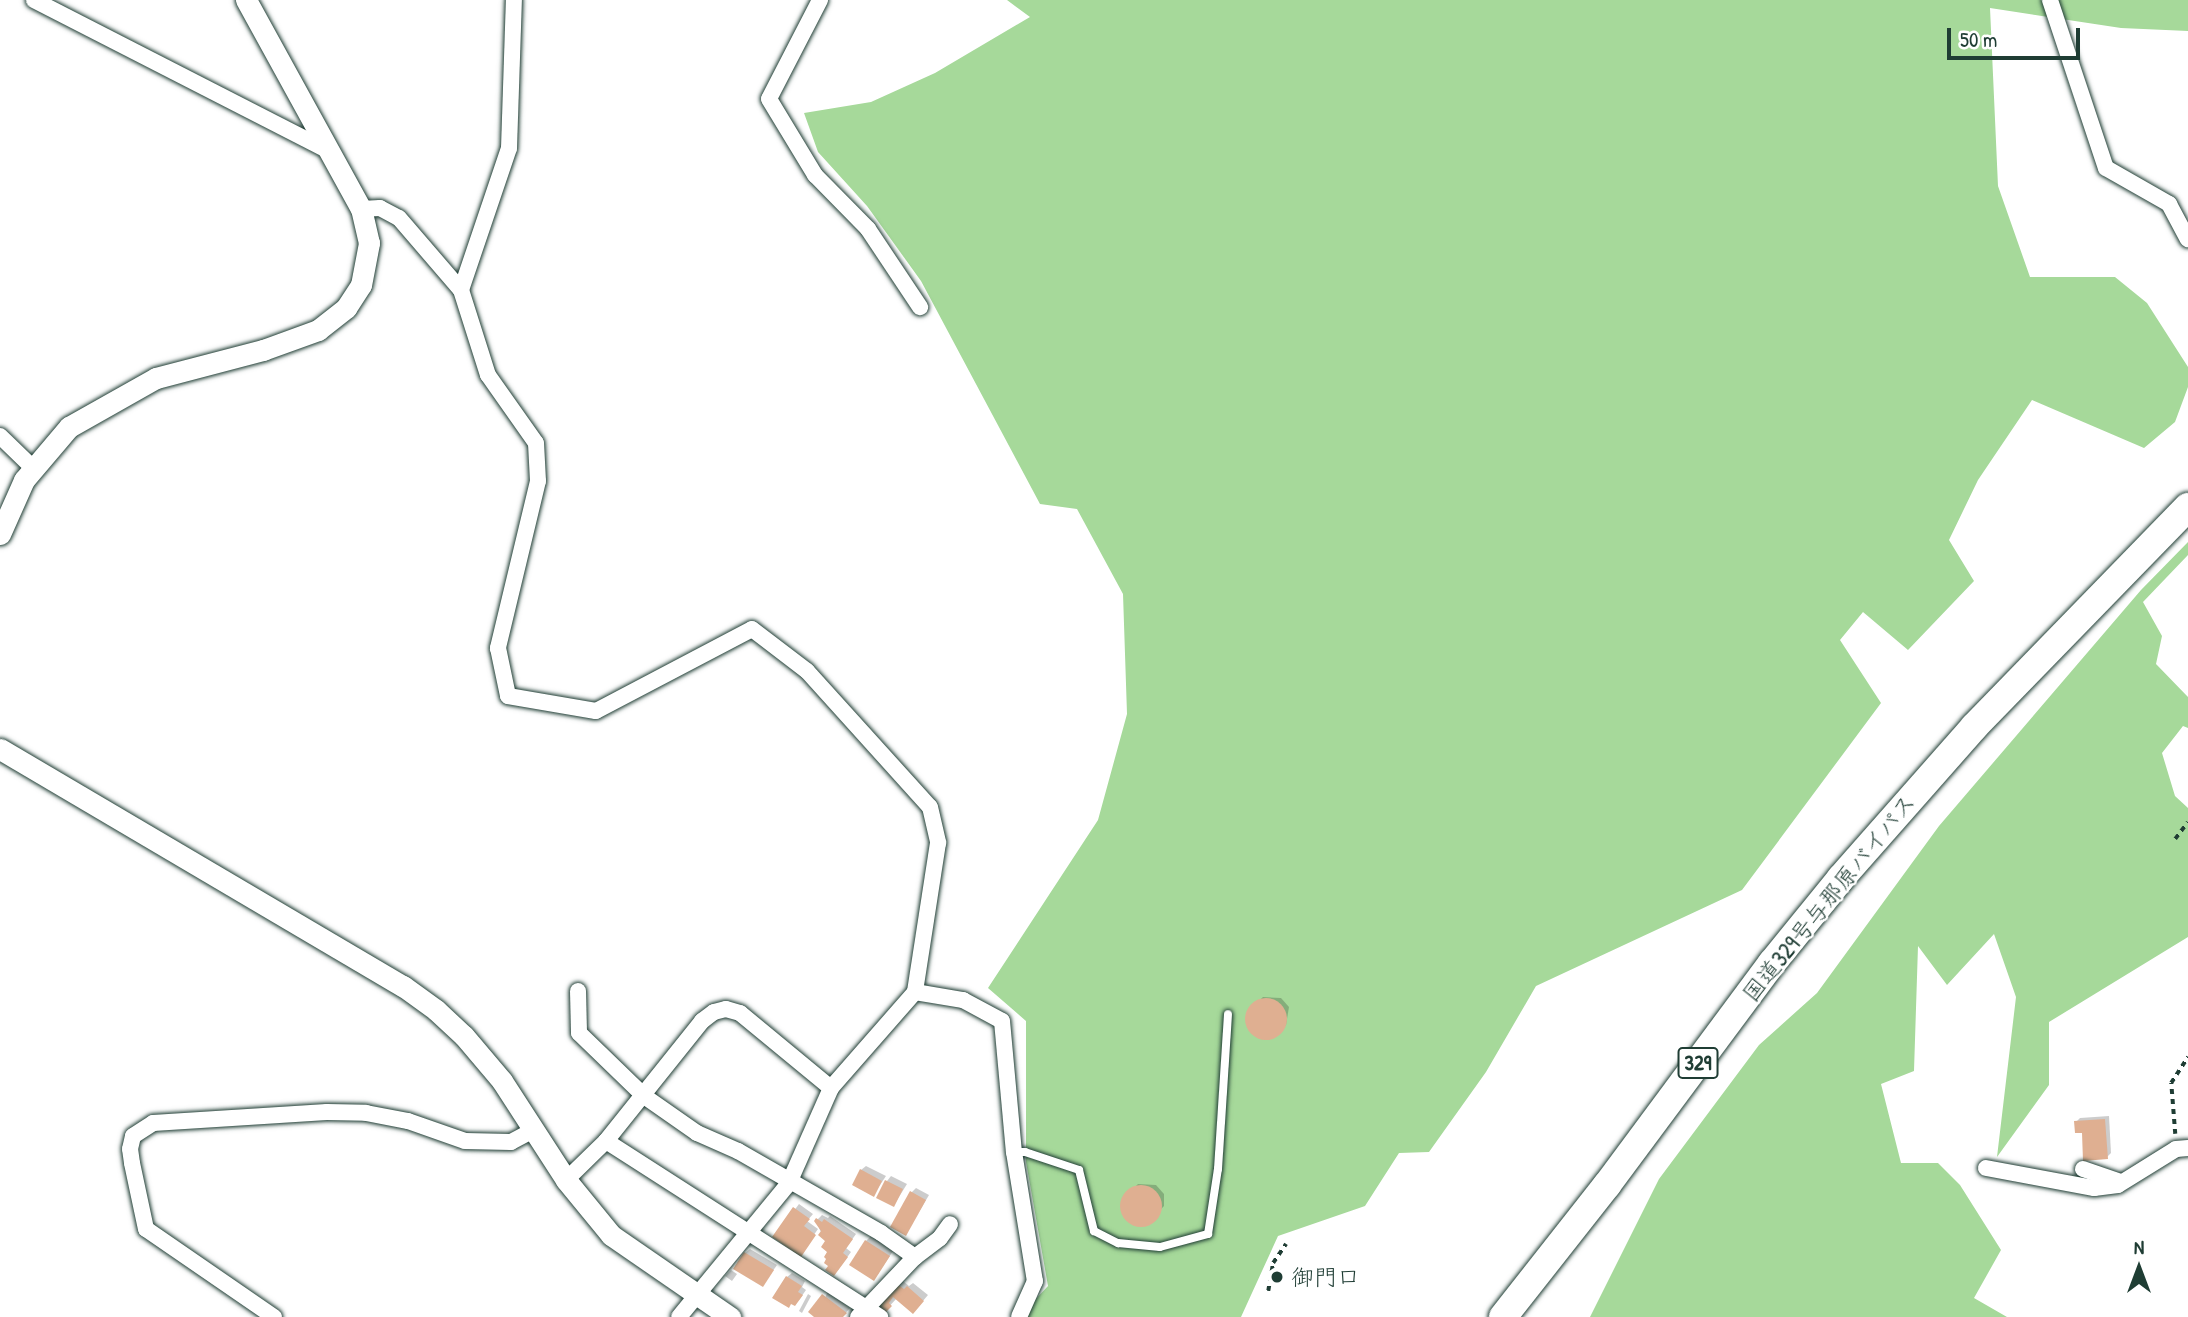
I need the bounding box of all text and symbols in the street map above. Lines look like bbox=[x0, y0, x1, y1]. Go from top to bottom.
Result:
scale bar bbox=[1950, 14, 2083, 58]
text: 50 m bbox=[1960, 25, 1997, 54]
street label: 国道329号与那原バイパス bbox=[1737, 788, 1921, 1008]
road number: 329 bbox=[1677, 1046, 1719, 1080]
north arrow bbox=[2104, 1233, 2174, 1303]
text: N bbox=[2134, 1234, 2144, 1260]
place label: 御門口 bbox=[1291, 1263, 1360, 1291]
marker: 御門口 bbox=[1269, 1269, 1285, 1285]

